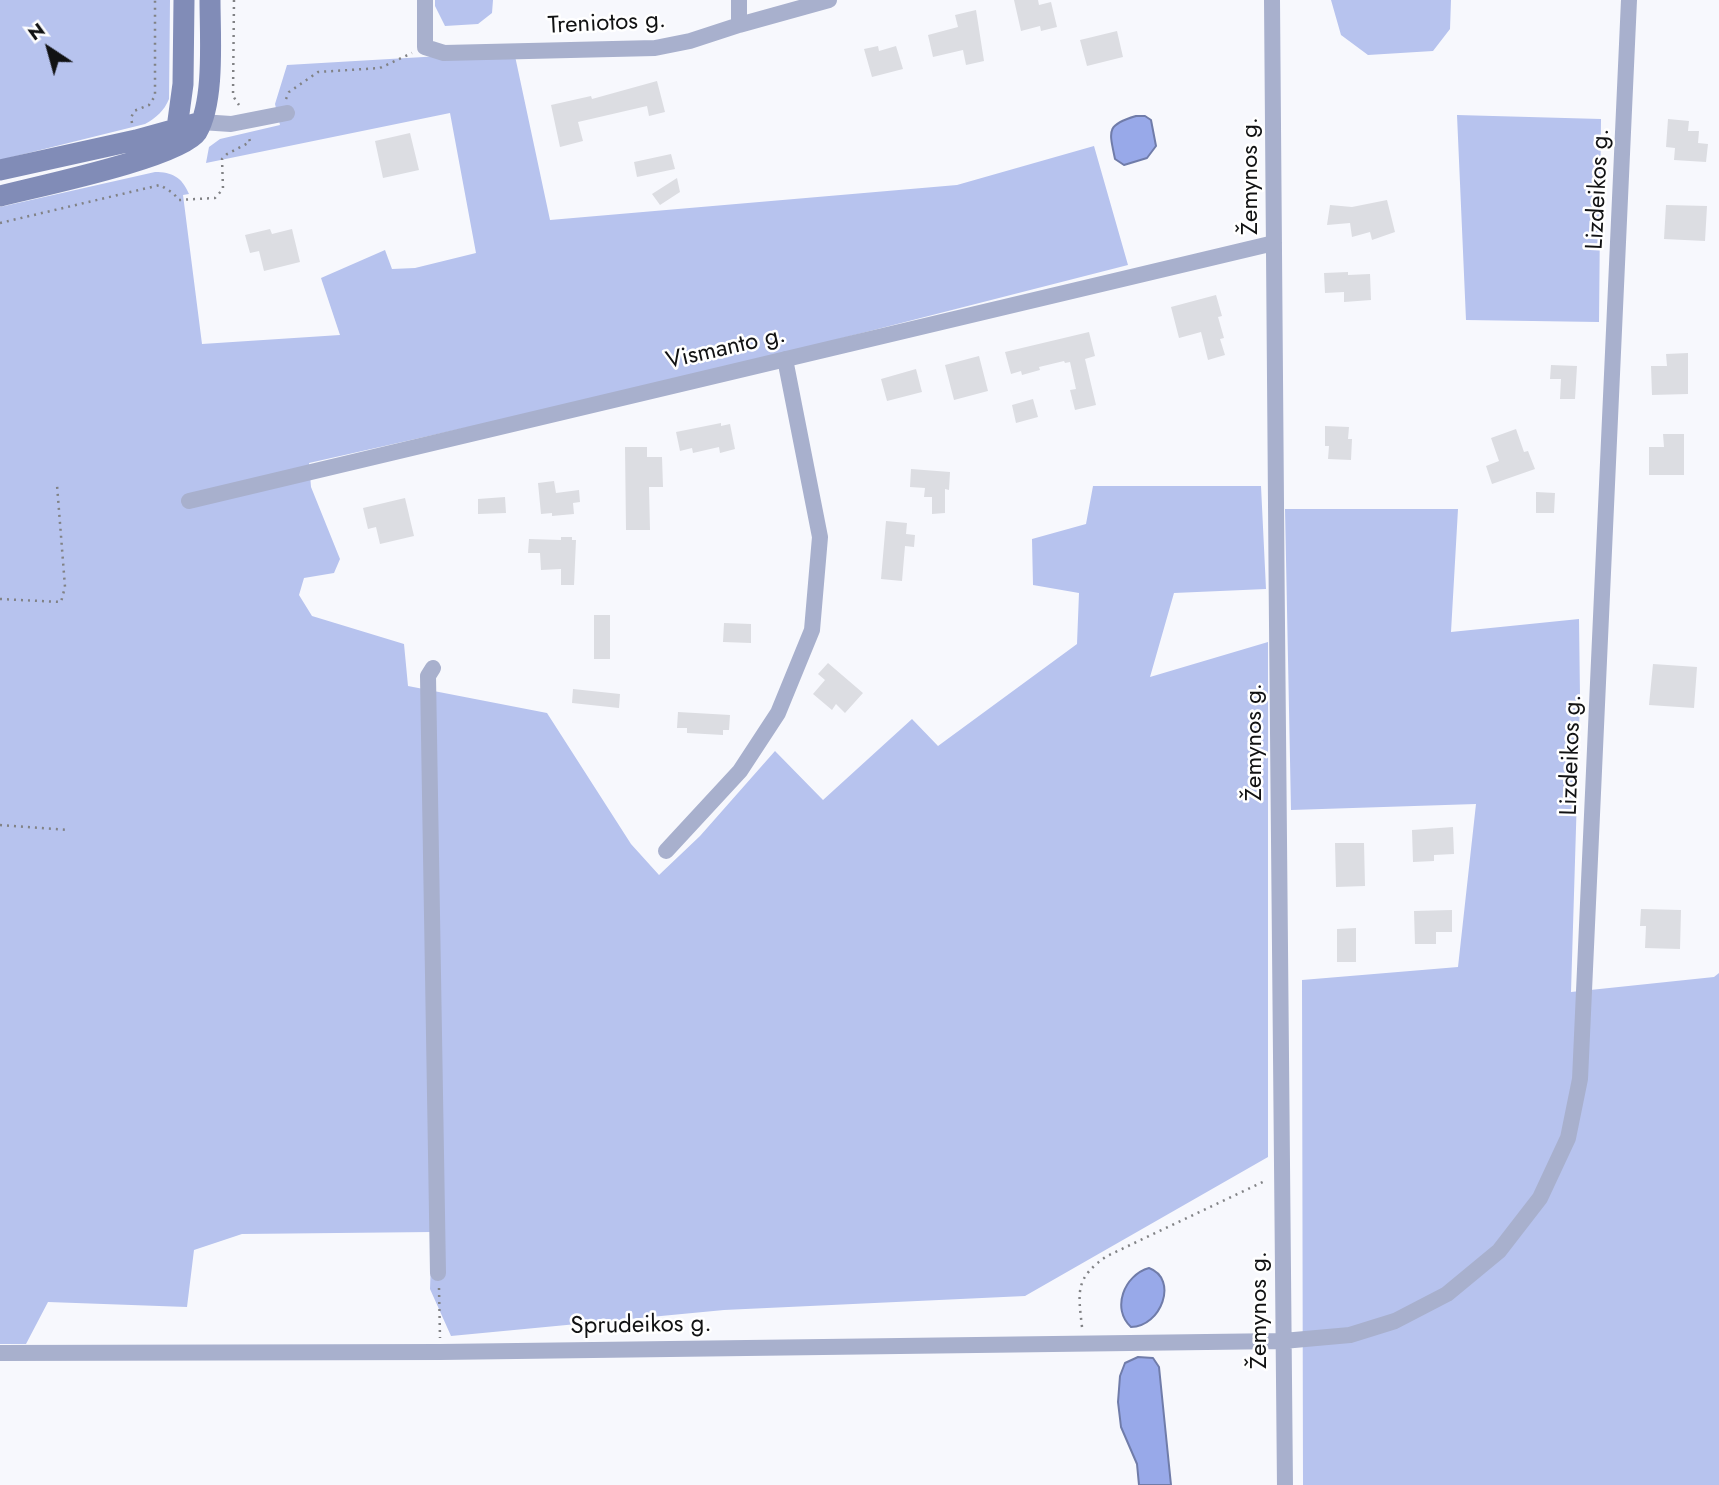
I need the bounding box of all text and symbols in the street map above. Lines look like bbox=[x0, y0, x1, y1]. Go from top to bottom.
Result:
street label: Treniotos g. bbox=[547, 7, 667, 41]
north arrow bbox=[14, 14, 84, 84]
text: N bbox=[22, 16, 50, 47]
street label: Žemynos g. bbox=[1237, 117, 1265, 235]
street label: Lizdeikos g. bbox=[1581, 128, 1617, 250]
street label: Vismanto g. bbox=[664, 321, 788, 377]
street label: Žemynos g. bbox=[1241, 683, 1269, 801]
street label: Lizdeikos g. bbox=[1555, 694, 1589, 816]
street label: Žemynos g. bbox=[1246, 1251, 1274, 1369]
street label: Sprudeikos g. bbox=[570, 1310, 712, 1342]

